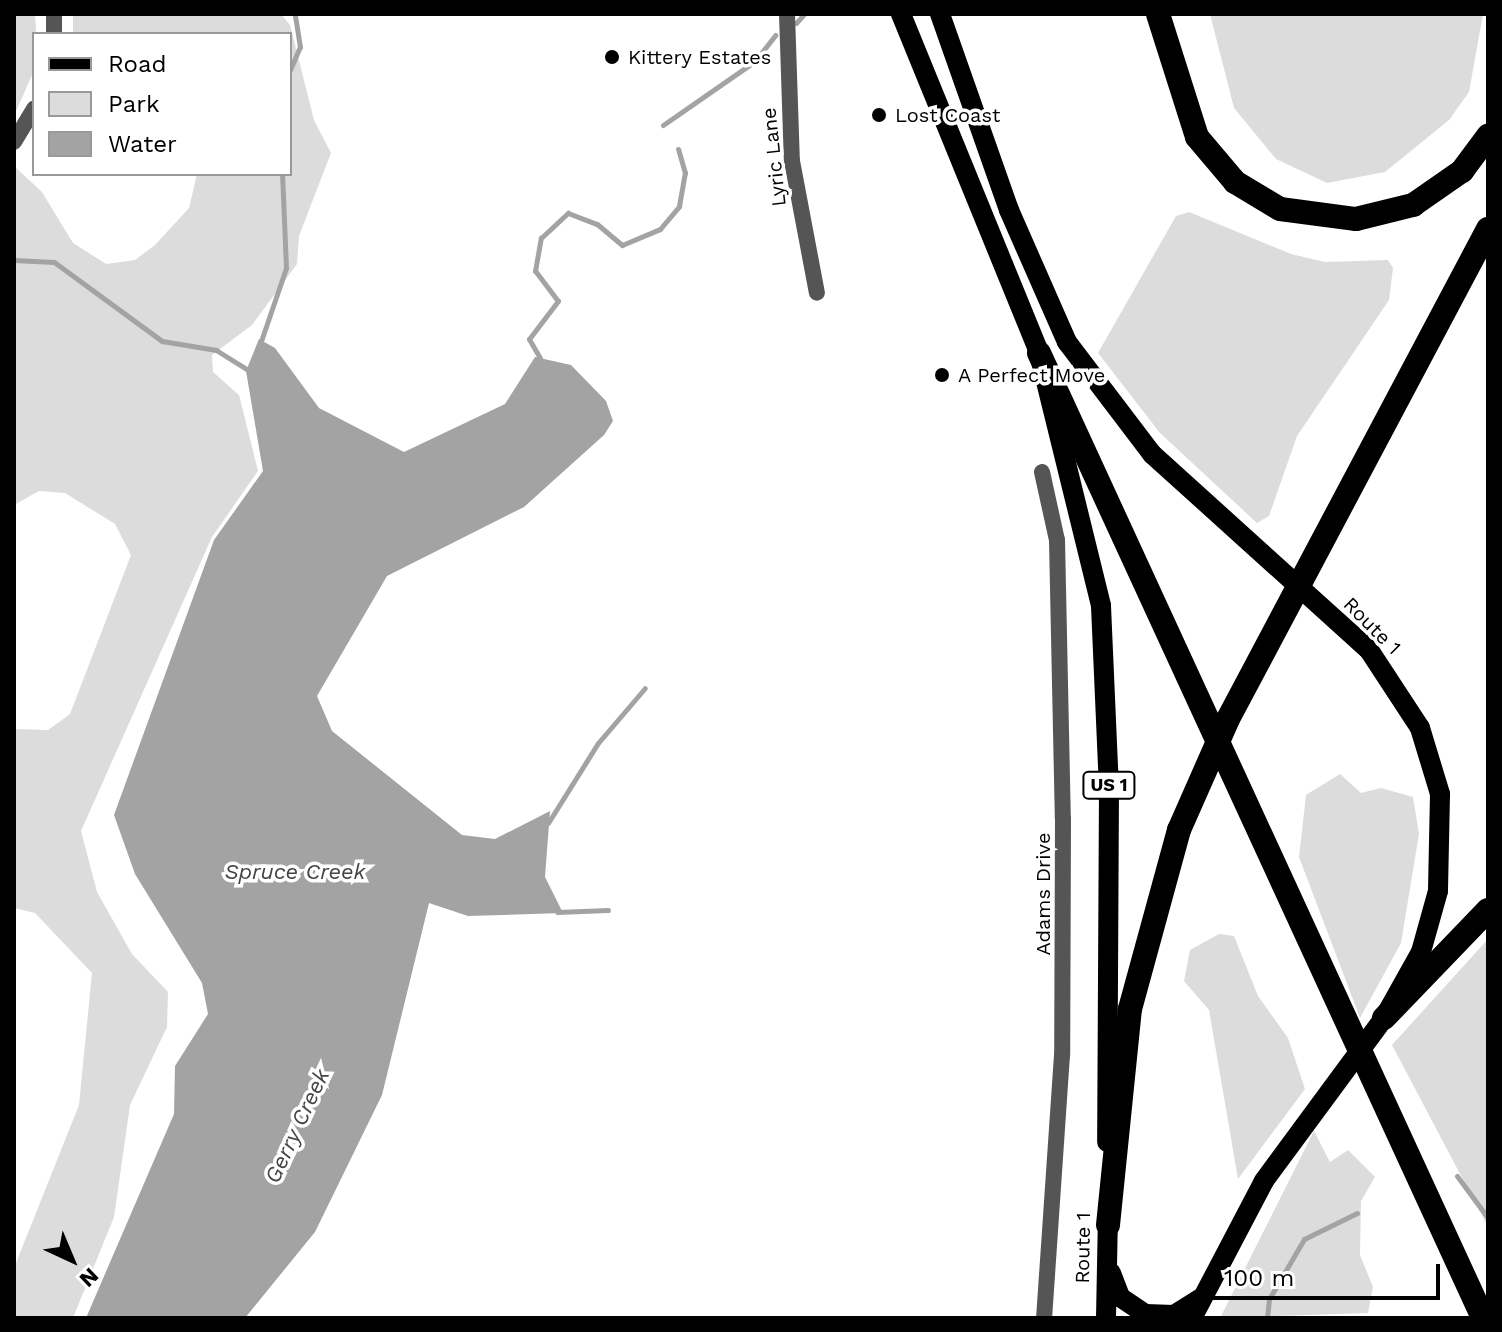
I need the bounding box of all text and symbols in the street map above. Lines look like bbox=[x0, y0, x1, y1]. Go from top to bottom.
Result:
legend bbox=[32, 32, 292, 176]
place label: Kittery Estates bbox=[628, 45, 772, 69]
marker: Kittery Estates bbox=[603, 48, 621, 66]
text: Road bbox=[108, 50, 167, 78]
text: Park bbox=[108, 90, 160, 118]
place label: Lost Coast bbox=[895, 103, 1000, 127]
street label: Lyric Lane bbox=[757, 106, 791, 208]
marker: Lost Coast bbox=[870, 106, 888, 124]
text: Water bbox=[108, 130, 177, 158]
place label: A Perfect Move bbox=[958, 363, 1106, 387]
marker: A Perfect Move bbox=[933, 366, 951, 384]
street label: Route 1 bbox=[1338, 592, 1406, 660]
road number: US 1 bbox=[1081, 771, 1137, 799]
street label: Adams Drive bbox=[1031, 832, 1055, 956]
water label: Spruce Creek bbox=[225, 859, 365, 885]
water label: Gerry Creek bbox=[259, 1064, 335, 1188]
street label: Route 1 bbox=[1070, 1212, 1096, 1284]
north arrow bbox=[32, 1220, 112, 1300]
scale bar bbox=[1214, 1248, 1444, 1298]
text: N bbox=[74, 1263, 104, 1292]
text: 100 m bbox=[1224, 1264, 1294, 1292]

